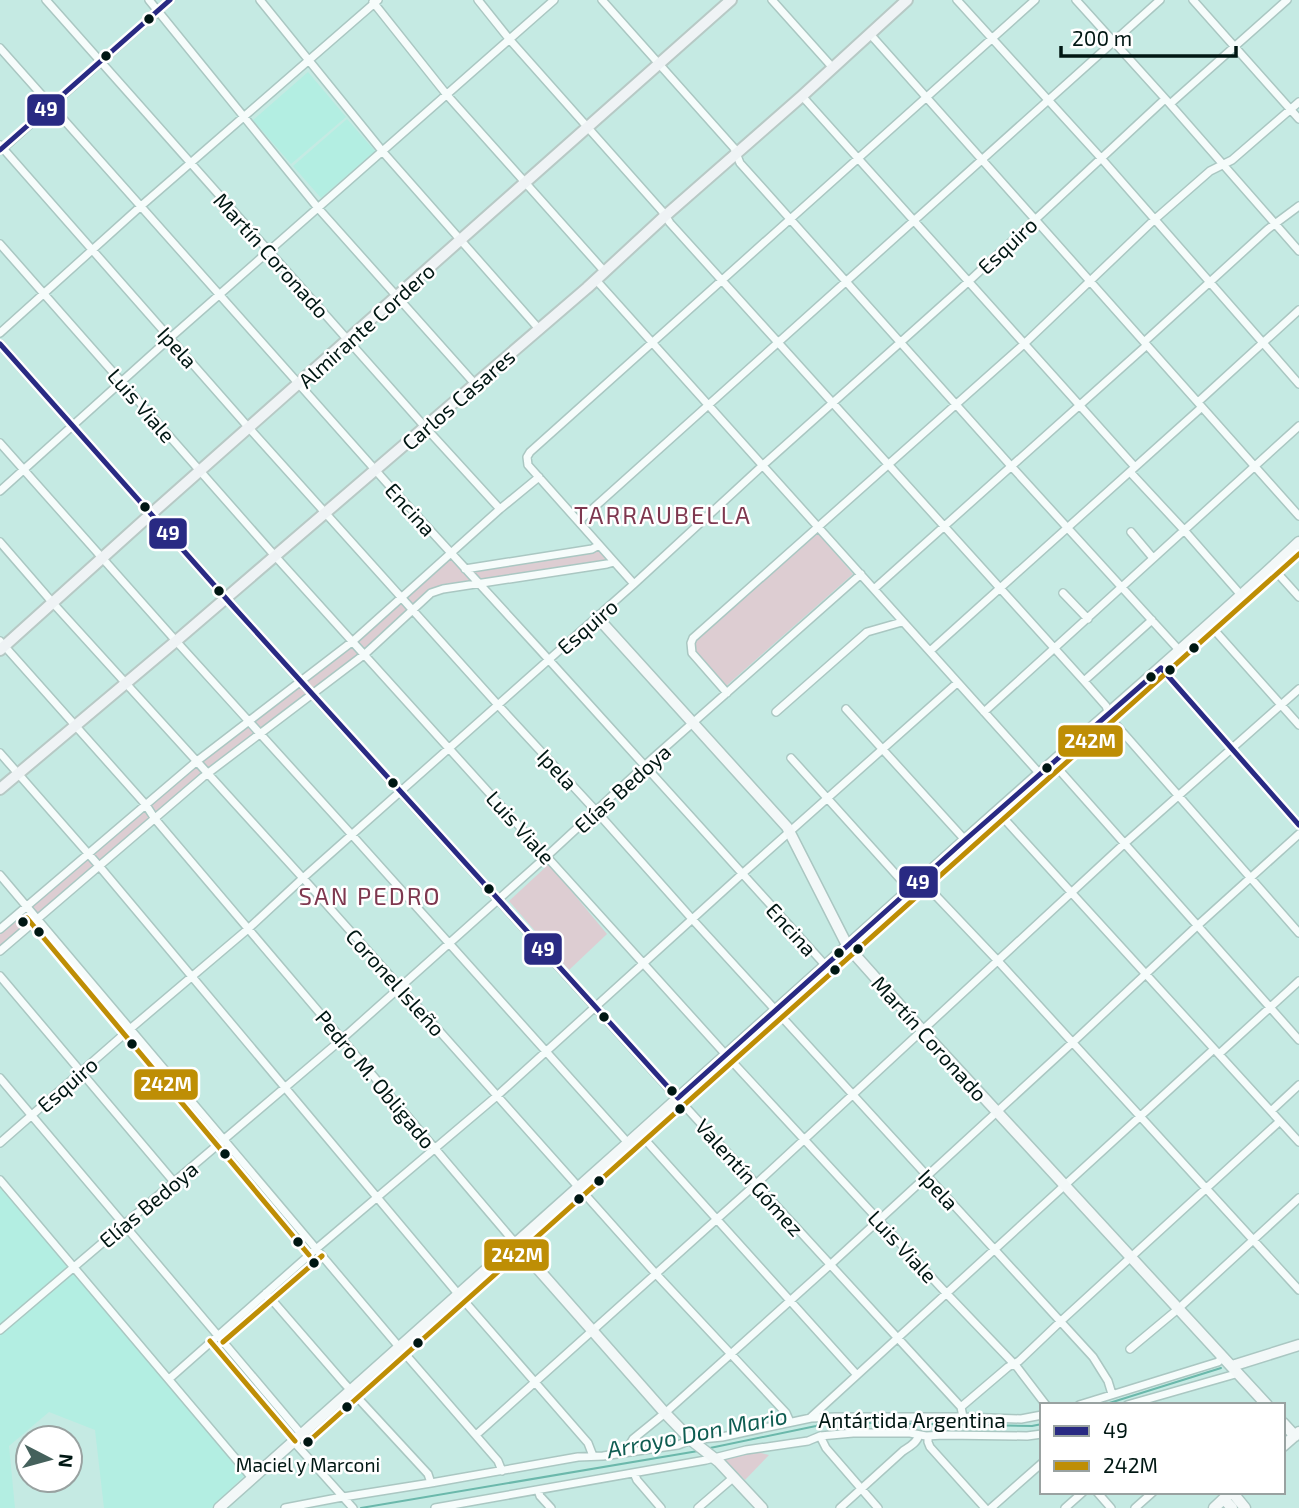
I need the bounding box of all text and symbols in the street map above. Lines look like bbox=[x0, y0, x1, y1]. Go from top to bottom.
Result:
unlabelled marker bbox=[142, 12, 156, 26]
scale bar bbox=[1061, 14, 1236, 58]
text: 200 m bbox=[1072, 25, 1132, 50]
unlabelled marker bbox=[99, 49, 113, 63]
line badge: 49 bbox=[26, 93, 66, 127]
text: 49 bbox=[34, 97, 58, 120]
street label: Martín Coronado bbox=[209, 187, 335, 323]
street label: Esquiro bbox=[972, 211, 1042, 279]
street label: Almirante Cordero bbox=[293, 257, 439, 393]
street label: Ipela bbox=[153, 321, 203, 373]
street label: Carlos Casares bbox=[397, 343, 519, 455]
street label: Luis Viale bbox=[103, 363, 181, 447]
street label: Encina bbox=[381, 477, 441, 541]
unlabelled marker bbox=[138, 500, 152, 514]
district label: TARRAUBELLA bbox=[574, 500, 752, 529]
line badge: 49 bbox=[148, 517, 188, 550]
text: 49 bbox=[156, 521, 180, 544]
unlabelled marker bbox=[212, 584, 226, 598]
street label: Esquiro bbox=[552, 593, 622, 659]
unlabelled marker bbox=[1187, 641, 1201, 655]
unlabelled marker bbox=[1163, 663, 1177, 677]
unlabelled marker bbox=[1144, 670, 1158, 684]
line badge: 242M bbox=[1057, 724, 1124, 758]
text: 242M bbox=[1064, 729, 1116, 752]
street label: Elías Bedoya bbox=[569, 738, 675, 838]
street label: Ipela bbox=[533, 743, 583, 795]
unlabelled marker bbox=[1040, 761, 1054, 775]
unlabelled marker bbox=[386, 776, 400, 790]
street label: Luis Viale bbox=[482, 785, 560, 869]
line badge: 49 bbox=[898, 865, 939, 899]
text: 49 bbox=[906, 870, 930, 893]
district label: SAN PEDRO bbox=[298, 881, 442, 910]
unlabelled marker bbox=[482, 882, 496, 896]
street label: Encina bbox=[762, 897, 822, 961]
unlabelled marker bbox=[16, 915, 30, 929]
street label: Coronel Isleño bbox=[341, 923, 451, 1041]
unlabelled marker bbox=[32, 925, 46, 939]
line badge: 49 bbox=[523, 932, 563, 966]
text: 49 bbox=[531, 937, 555, 960]
unlabelled marker bbox=[851, 942, 865, 956]
unlabelled marker bbox=[832, 946, 846, 960]
unlabelled marker bbox=[828, 963, 842, 977]
street label: Martín Coronado bbox=[867, 970, 993, 1106]
street label: Pedro M. Obligado bbox=[311, 1005, 441, 1153]
unlabelled marker bbox=[597, 1010, 611, 1024]
unlabelled marker bbox=[125, 1037, 139, 1051]
street label: Esquiro bbox=[32, 1051, 102, 1117]
line badge: 242M bbox=[133, 1068, 199, 1101]
text: 242M bbox=[140, 1072, 192, 1095]
unlabelled marker bbox=[665, 1084, 679, 1098]
unlabelled marker bbox=[673, 1102, 687, 1116]
street label: Valentín Gómez bbox=[691, 1113, 809, 1241]
unlabelled marker bbox=[218, 1147, 232, 1161]
street label: Elías Bedoya bbox=[94, 1156, 202, 1252]
street label: Ipela bbox=[914, 1163, 964, 1215]
unlabelled marker bbox=[592, 1174, 606, 1188]
unlabelled marker bbox=[572, 1192, 586, 1206]
street label: Luis Viale bbox=[863, 1205, 943, 1287]
unlabelled marker bbox=[291, 1235, 305, 1249]
line badge: 242M bbox=[483, 1238, 550, 1272]
text: 242M bbox=[491, 1243, 543, 1266]
unlabelled marker bbox=[307, 1256, 321, 1270]
unlabelled marker bbox=[411, 1336, 425, 1350]
unlabelled marker bbox=[340, 1400, 354, 1414]
water label: Arroyo Don Mario bbox=[603, 1401, 790, 1463]
legend bbox=[1040, 1403, 1285, 1494]
street label: Antártida Argentina bbox=[818, 1407, 1006, 1432]
text: 49 bbox=[1103, 1417, 1128, 1442]
north arrow bbox=[14, 1424, 84, 1494]
marker: Maciel y Marconi bbox=[301, 1435, 315, 1449]
text: 242M bbox=[1103, 1452, 1158, 1477]
text: N bbox=[54, 1453, 79, 1469]
place label: Maciel y Marconi bbox=[236, 1453, 380, 1476]

